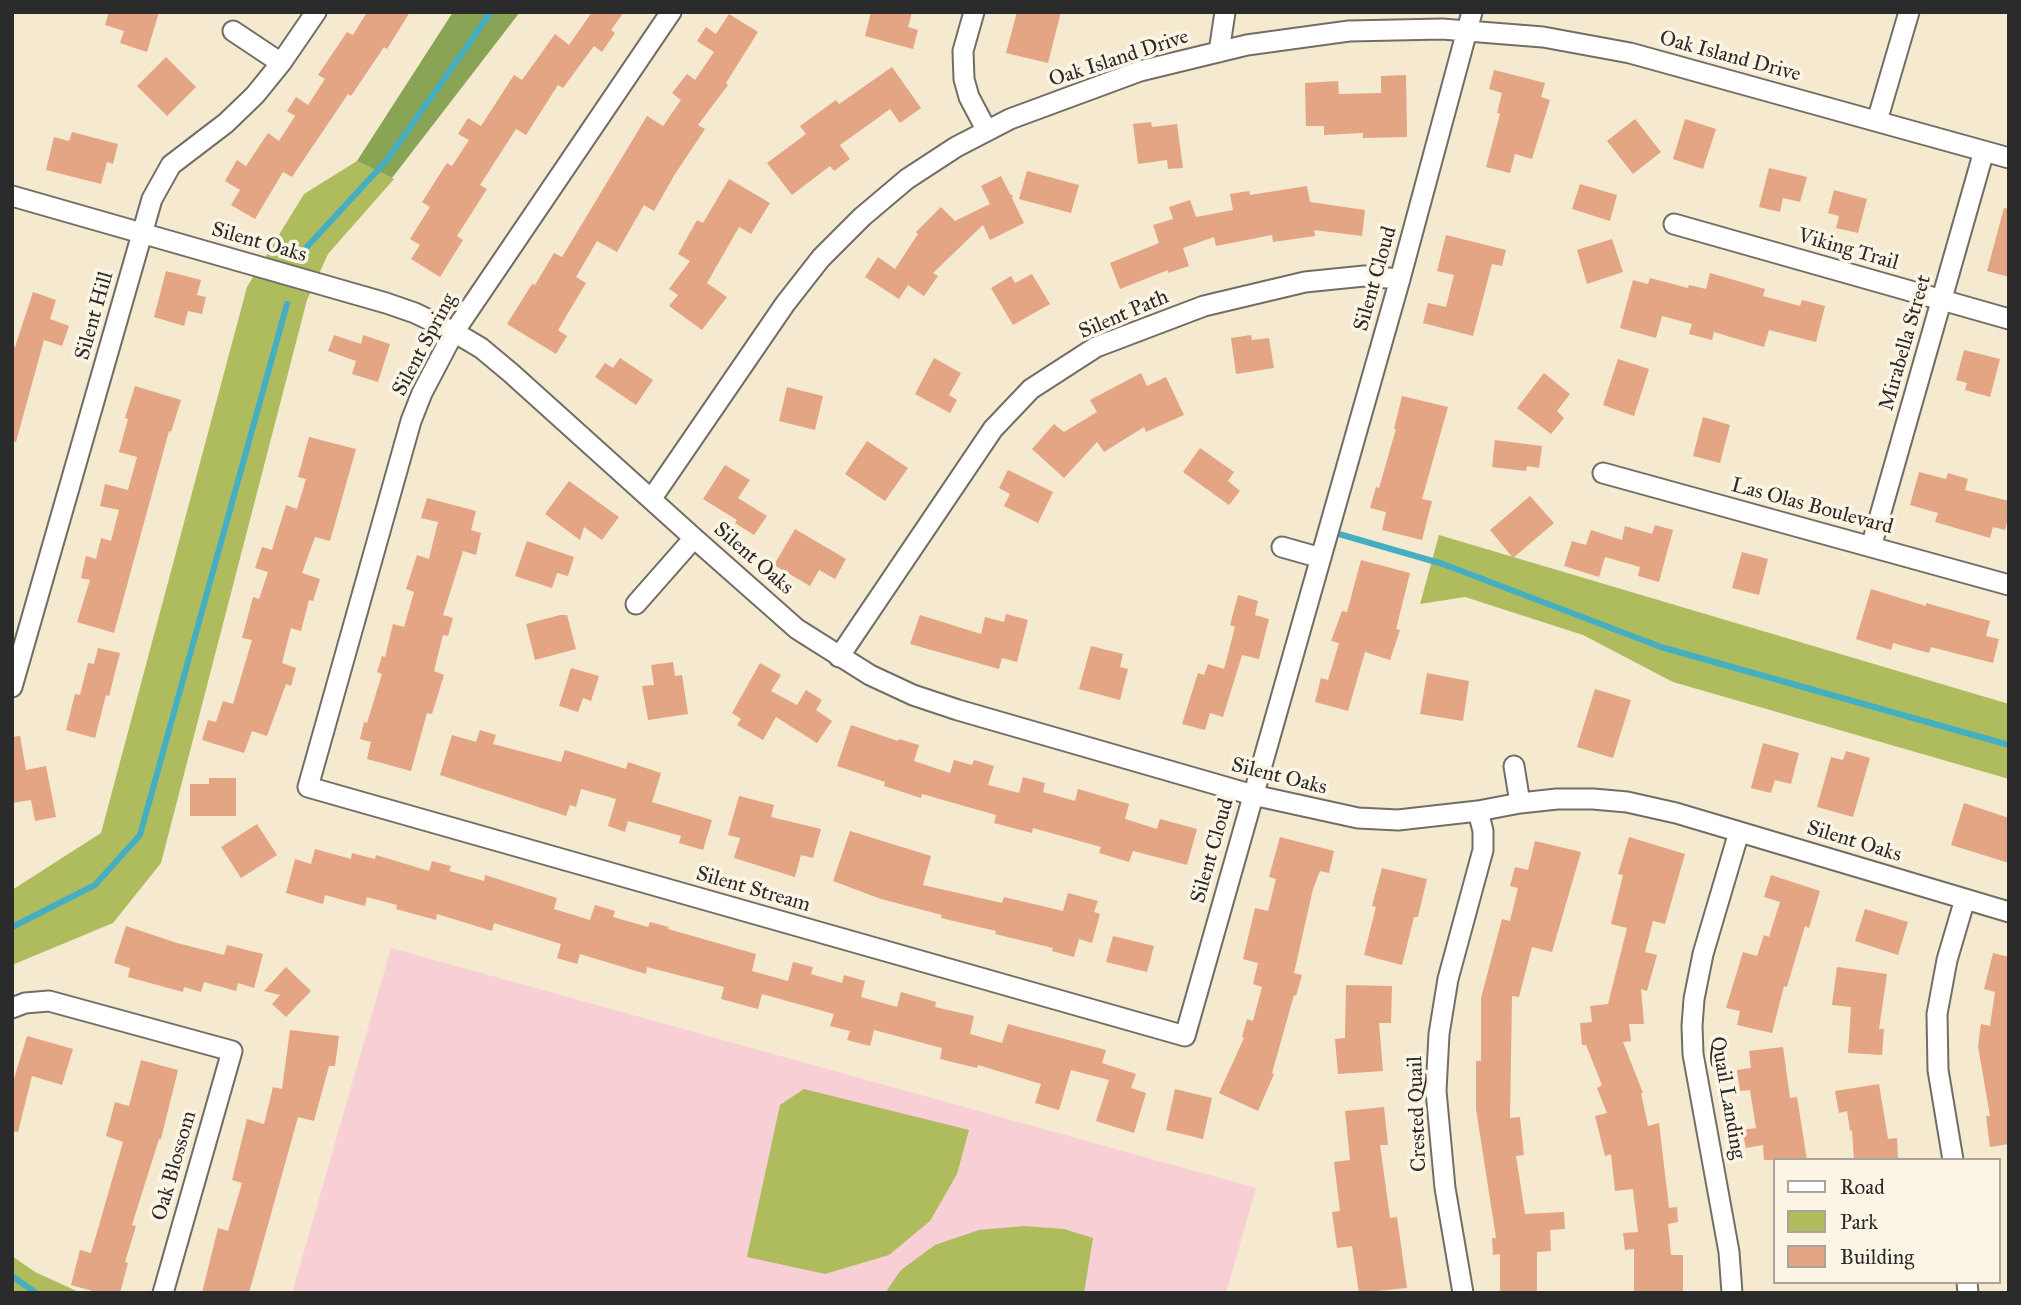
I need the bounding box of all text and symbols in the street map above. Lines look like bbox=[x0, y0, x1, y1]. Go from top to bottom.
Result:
street label: Oak Island Drive bbox=[1046, 25, 1192, 93]
street label: Oak Island Drive bbox=[1657, 26, 1803, 88]
street label: Silent Oaks bbox=[209, 217, 309, 269]
street label: Silent Cloud bbox=[1349, 224, 1403, 334]
street label: Viking Trail bbox=[1795, 224, 1901, 276]
street label: Silent Hill bbox=[70, 269, 120, 363]
street label: Mirabella Street bbox=[1875, 272, 1937, 414]
street label: Silent Path bbox=[1075, 285, 1173, 345]
street label: Silent Spring bbox=[387, 289, 463, 401]
street label: Las Olas Boulevard bbox=[1728, 473, 1896, 541]
street label: Silent Oaks bbox=[708, 517, 798, 601]
street label: Silent Oaks bbox=[1229, 753, 1329, 801]
street label: Silent Cloud bbox=[1186, 796, 1240, 906]
street label: Silent Oaks bbox=[1804, 816, 1904, 868]
street label: Silent Stream bbox=[693, 862, 813, 918]
street label: Quail Landing bbox=[1704, 1035, 1750, 1161]
street label: Crested Quail bbox=[1403, 1056, 1433, 1172]
street label: Oak Blossom bbox=[147, 1108, 203, 1224]
legend bbox=[1772, 1158, 2000, 1284]
text: Road bbox=[1840, 1174, 1885, 1200]
text: Park bbox=[1840, 1209, 1878, 1235]
text: Building bbox=[1840, 1244, 1914, 1270]

